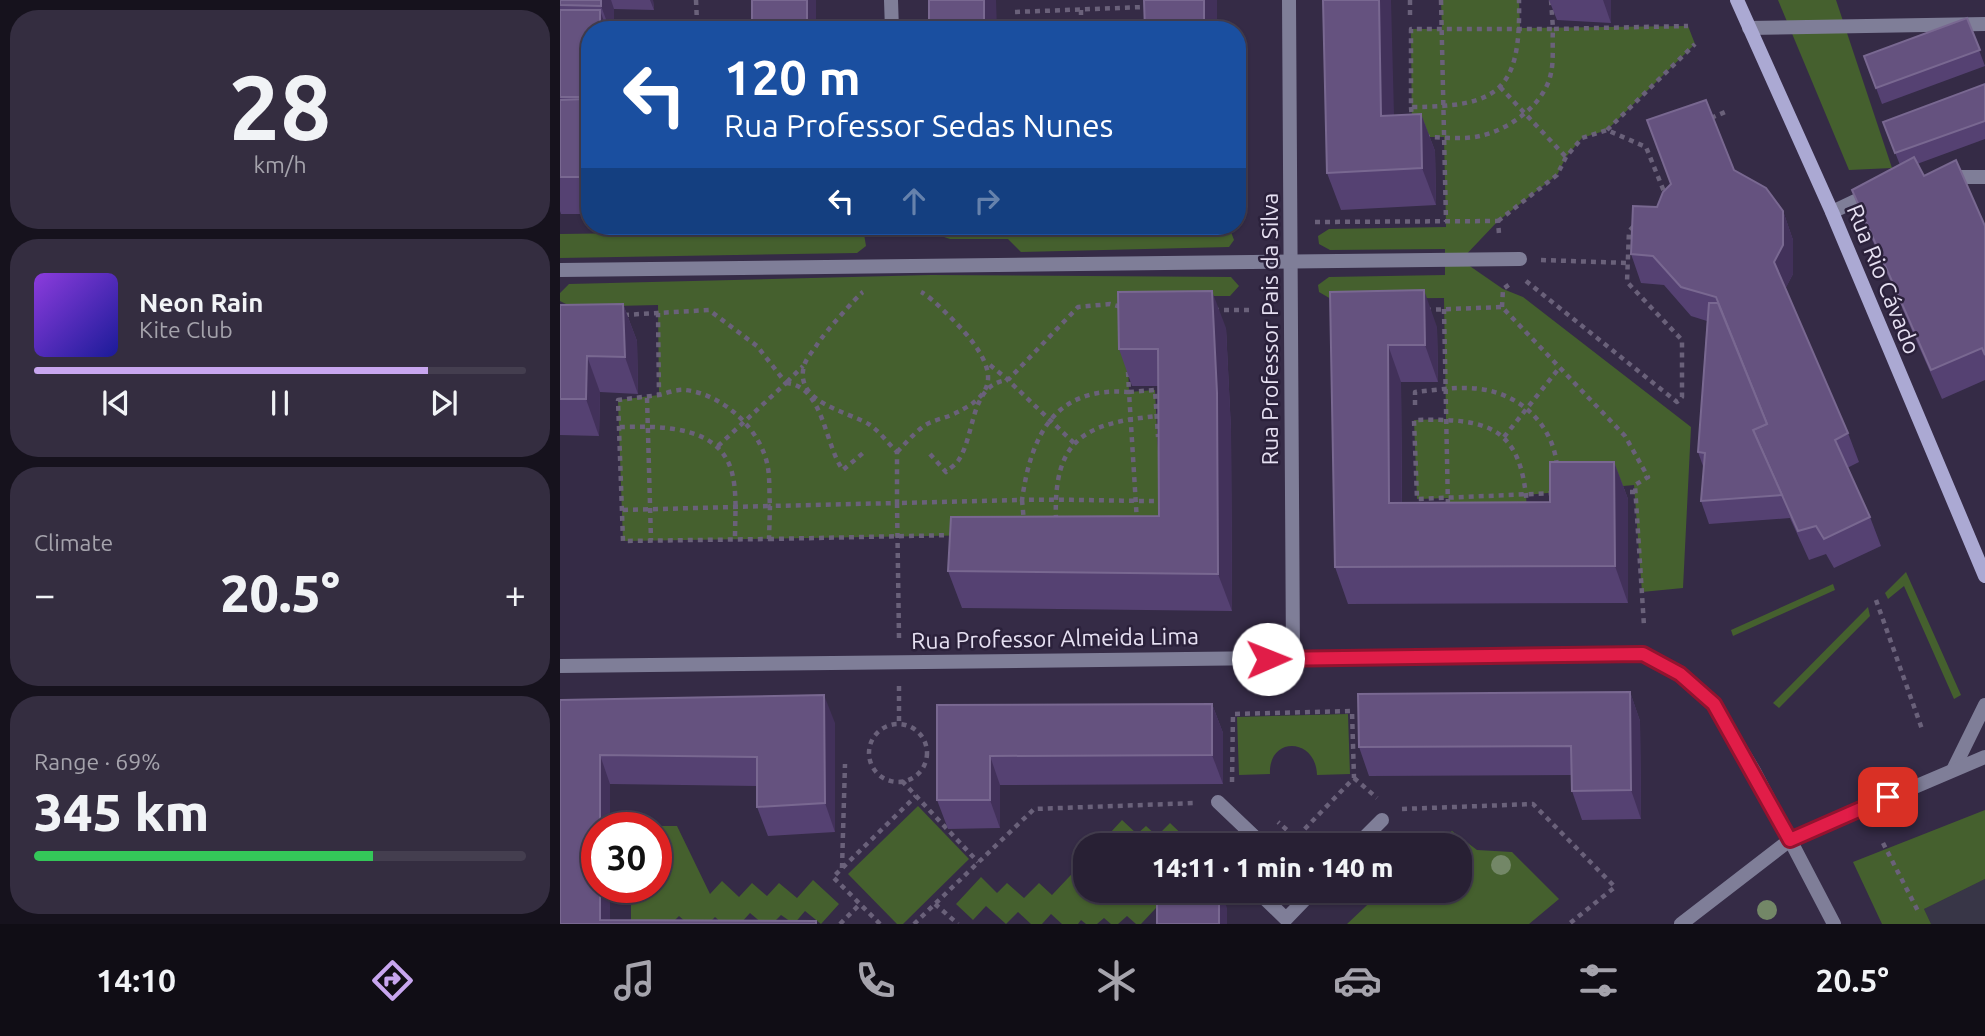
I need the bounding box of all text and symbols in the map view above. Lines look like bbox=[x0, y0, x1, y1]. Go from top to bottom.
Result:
icon: left bbox=[609, 49, 700, 140]
text: 120 m bbox=[724, 49, 861, 104]
text: 28 bbox=[229, 55, 331, 157]
text: Rua Professor Sedas Nunes bbox=[724, 107, 1113, 143]
text: km/h bbox=[253, 152, 307, 177]
icon: left bbox=[822, 182, 860, 220]
icon: ahead bbox=[895, 182, 933, 220]
icon: right bbox=[968, 182, 1006, 220]
street label: Rua Professor Pais da Silva bbox=[1257, 193, 1282, 465]
street label: Rua Rio Cávado bbox=[1843, 201, 1925, 357]
text: Neon Rain bbox=[139, 288, 264, 317]
text: Kite Club bbox=[139, 317, 233, 342]
icon: previous bbox=[97, 384, 135, 422]
icon: pause bbox=[261, 384, 299, 422]
icon: next bbox=[425, 384, 463, 422]
text: Climate bbox=[34, 530, 113, 555]
text: 20.5° bbox=[220, 564, 340, 622]
text: − bbox=[34, 573, 55, 615]
text: + bbox=[505, 573, 526, 615]
position arrow bbox=[1231, 622, 1305, 696]
street label: Rua Professor Almeida Lima bbox=[911, 623, 1199, 653]
text: Range · 69% bbox=[34, 749, 161, 774]
pin bbox=[1858, 767, 1918, 827]
icon: arrive bbox=[1869, 778, 1907, 816]
text: 345 km bbox=[34, 783, 209, 841]
speed limit sign: 30 bbox=[581, 812, 672, 903]
text: 14:11 · 1 min · 140 m bbox=[1152, 853, 1393, 882]
icon: directions bbox=[368, 956, 417, 1005]
icon: music bbox=[610, 956, 659, 1005]
icon: phone bbox=[851, 956, 900, 1005]
icon: climate bbox=[1092, 956, 1141, 1005]
icon: car bbox=[1333, 956, 1382, 1005]
icon: filters bbox=[1574, 956, 1623, 1005]
text: 14:10 bbox=[96, 962, 176, 998]
text: 20.5° bbox=[1815, 962, 1889, 998]

